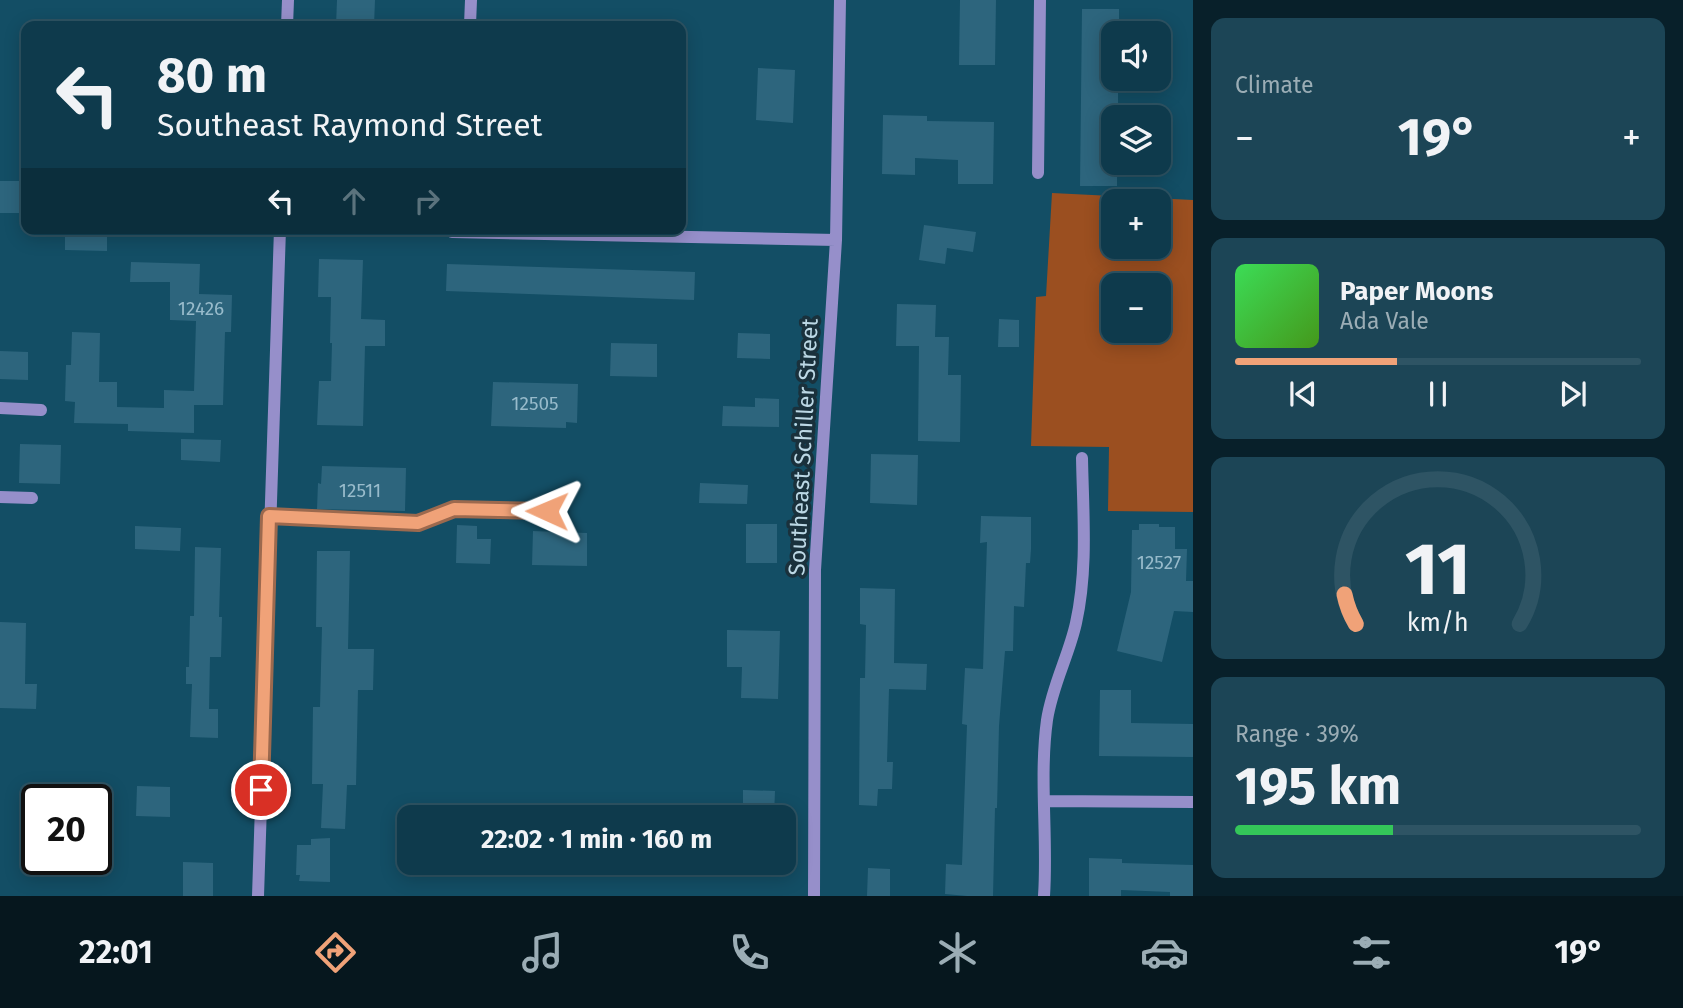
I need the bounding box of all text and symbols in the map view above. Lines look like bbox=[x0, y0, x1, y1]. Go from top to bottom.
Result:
map controls bbox=[1101, 21, 1171, 343]
button: sound bbox=[1101, 21, 1171, 91]
text: 80 m bbox=[157, 46, 267, 105]
icon: left bbox=[42, 49, 133, 140]
text: Climate bbox=[1235, 71, 1314, 99]
button: layers bbox=[1101, 105, 1171, 175]
text: Southeast Raymond Street bbox=[157, 106, 542, 144]
text: 19° bbox=[1398, 106, 1478, 169]
text: − bbox=[1235, 115, 1254, 161]
text: + bbox=[1622, 115, 1641, 161]
icon: left bbox=[262, 182, 300, 220]
icon: ahead bbox=[335, 182, 373, 220]
icon: right bbox=[408, 182, 446, 220]
button: + bbox=[1101, 189, 1171, 259]
button: − bbox=[1101, 273, 1171, 343]
text: Paper Moons bbox=[1340, 276, 1493, 307]
house number: 12426 bbox=[178, 297, 224, 320]
text: Ada Vale bbox=[1340, 307, 1429, 335]
street label: Southeast Schiller Street bbox=[782, 317, 824, 576]
icon: previous bbox=[1284, 375, 1322, 413]
icon: pause bbox=[1419, 375, 1457, 413]
icon: next bbox=[1554, 375, 1592, 413]
house number: 12505 bbox=[511, 392, 559, 415]
position arrow bbox=[510, 474, 584, 548]
house number: 12511 bbox=[339, 479, 381, 502]
text: 11 bbox=[1405, 526, 1471, 613]
house number: 12527 bbox=[1137, 551, 1181, 574]
text: km/h bbox=[1407, 608, 1469, 638]
text: Range · 39% bbox=[1235, 720, 1359, 748]
text: 195 km bbox=[1235, 755, 1401, 818]
pin bbox=[231, 760, 291, 820]
icon: arrive bbox=[242, 771, 280, 809]
speed limit sign: 20 bbox=[21, 784, 112, 875]
text: 22:02 · 1 min · 160 m bbox=[481, 824, 712, 855]
icon: directions bbox=[311, 928, 360, 977]
icon: music bbox=[518, 928, 567, 977]
icon: phone bbox=[725, 928, 774, 977]
icon: climate bbox=[933, 928, 982, 977]
icon: car bbox=[1140, 928, 1189, 977]
icon: filters bbox=[1347, 928, 1396, 977]
text: 22:01 bbox=[79, 933, 153, 971]
text: 19° bbox=[1554, 933, 1604, 971]

